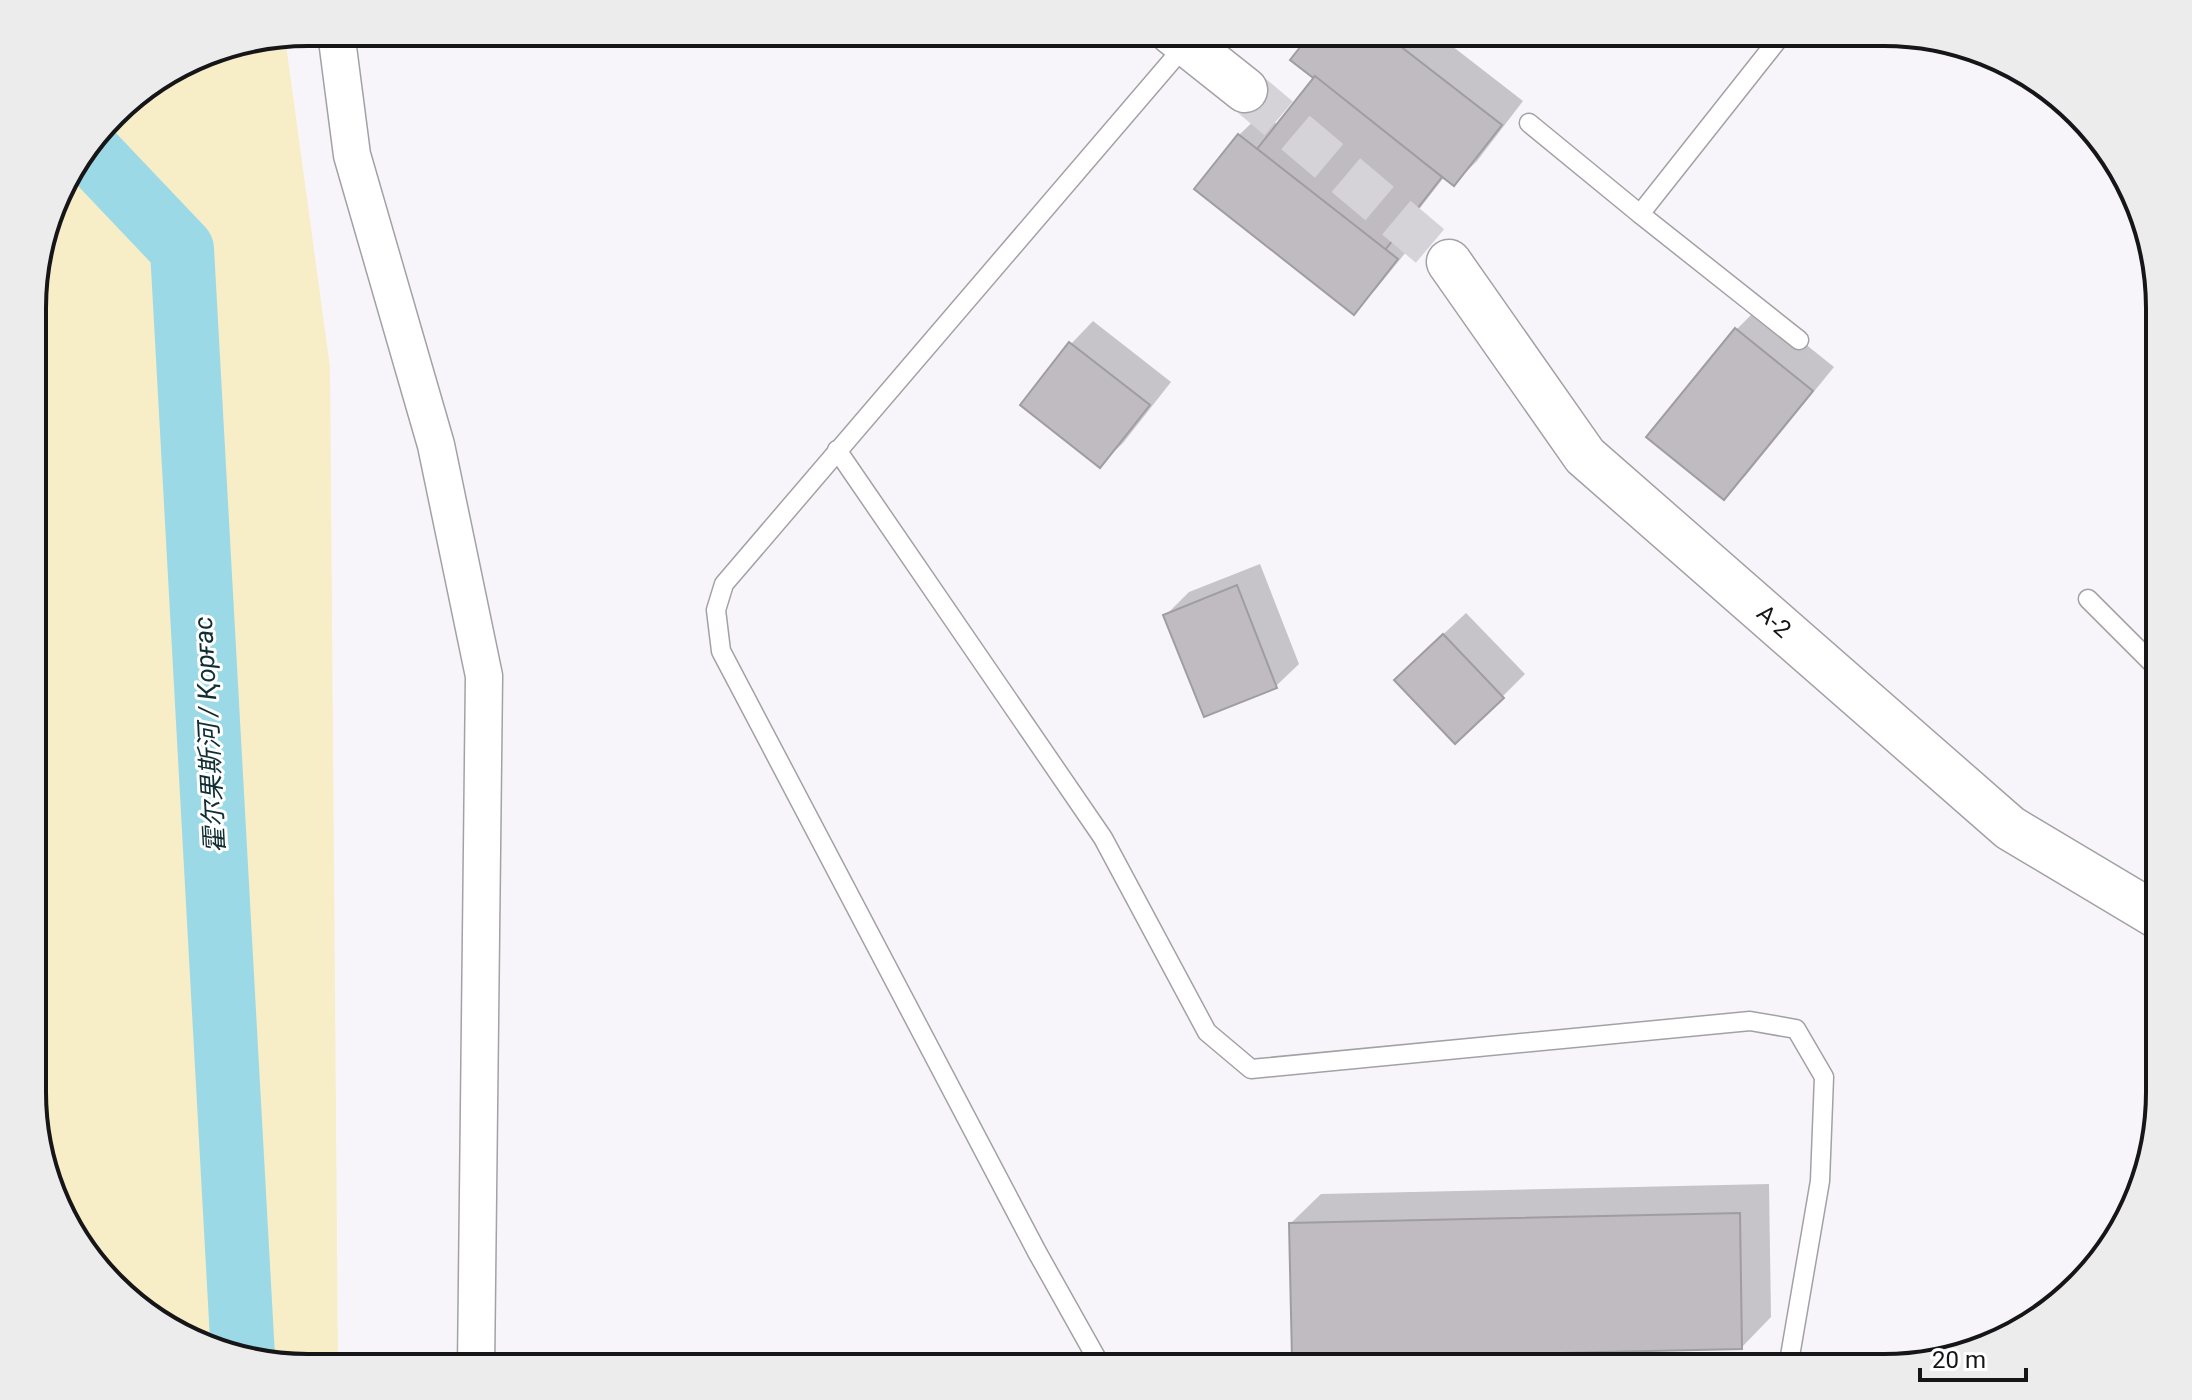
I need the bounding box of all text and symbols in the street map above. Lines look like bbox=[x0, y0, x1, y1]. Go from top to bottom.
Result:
street label: A-2 bbox=[1751, 599, 1797, 644]
water label: 霍尔果斯河 / Қорғас bbox=[188, 616, 230, 854]
scale bar bbox=[1920, 1332, 2026, 1382]
text: 20 m bbox=[1932, 1346, 1986, 1374]

